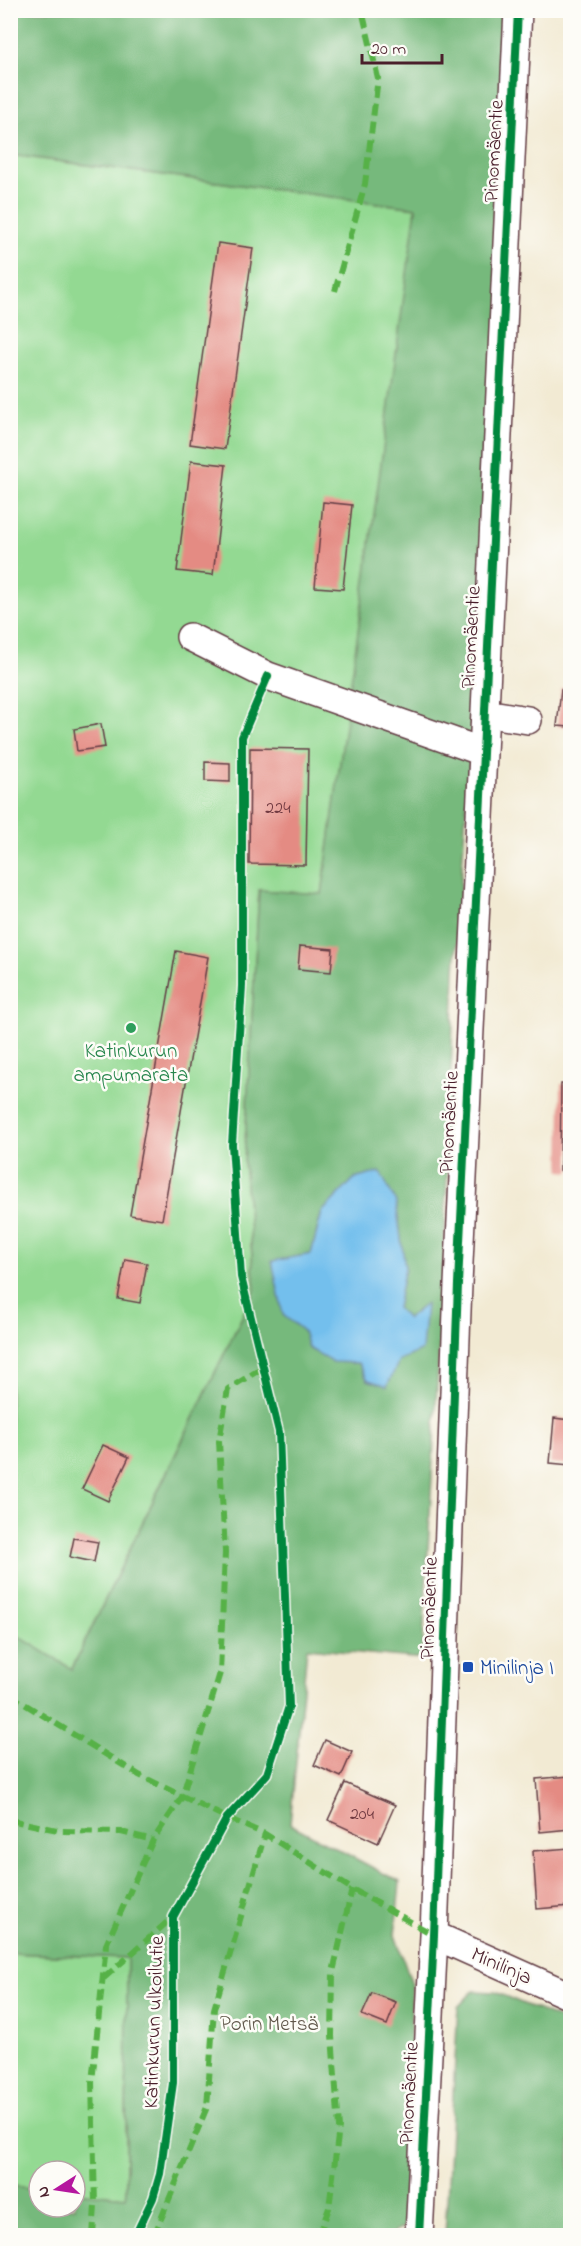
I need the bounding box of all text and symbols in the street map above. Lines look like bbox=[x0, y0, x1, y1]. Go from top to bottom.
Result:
scale bar bbox=[362, 27, 442, 65]
text: 20 m bbox=[371, 37, 406, 63]
street label: Pinomäentie bbox=[477, 98, 513, 203]
street label: Pinomäentie bbox=[454, 584, 490, 689]
house number: 224 bbox=[265, 796, 291, 822]
marker: Katinkurun ampumarata bbox=[124, 1021, 138, 1035]
place label: Katinkurun ampumarata bbox=[74, 1037, 188, 1091]
street label: Pinomäentie bbox=[432, 1069, 468, 1174]
street label: Pinomäentie bbox=[413, 1556, 447, 1660]
place label: Minilinja I bbox=[480, 1654, 554, 1684]
marker: Minilinja I bbox=[461, 1660, 475, 1674]
house number: 204 bbox=[350, 1802, 375, 1828]
street label: Katinkurun ulkoilutie bbox=[137, 1935, 173, 2109]
street label: Minilinja bbox=[466, 1940, 536, 1994]
park label: Porin Metsä bbox=[220, 2010, 318, 2040]
street label: Pinomäentie bbox=[392, 2040, 428, 2145]
north arrow bbox=[27, 2159, 87, 2219]
text: N bbox=[31, 2184, 57, 2199]

